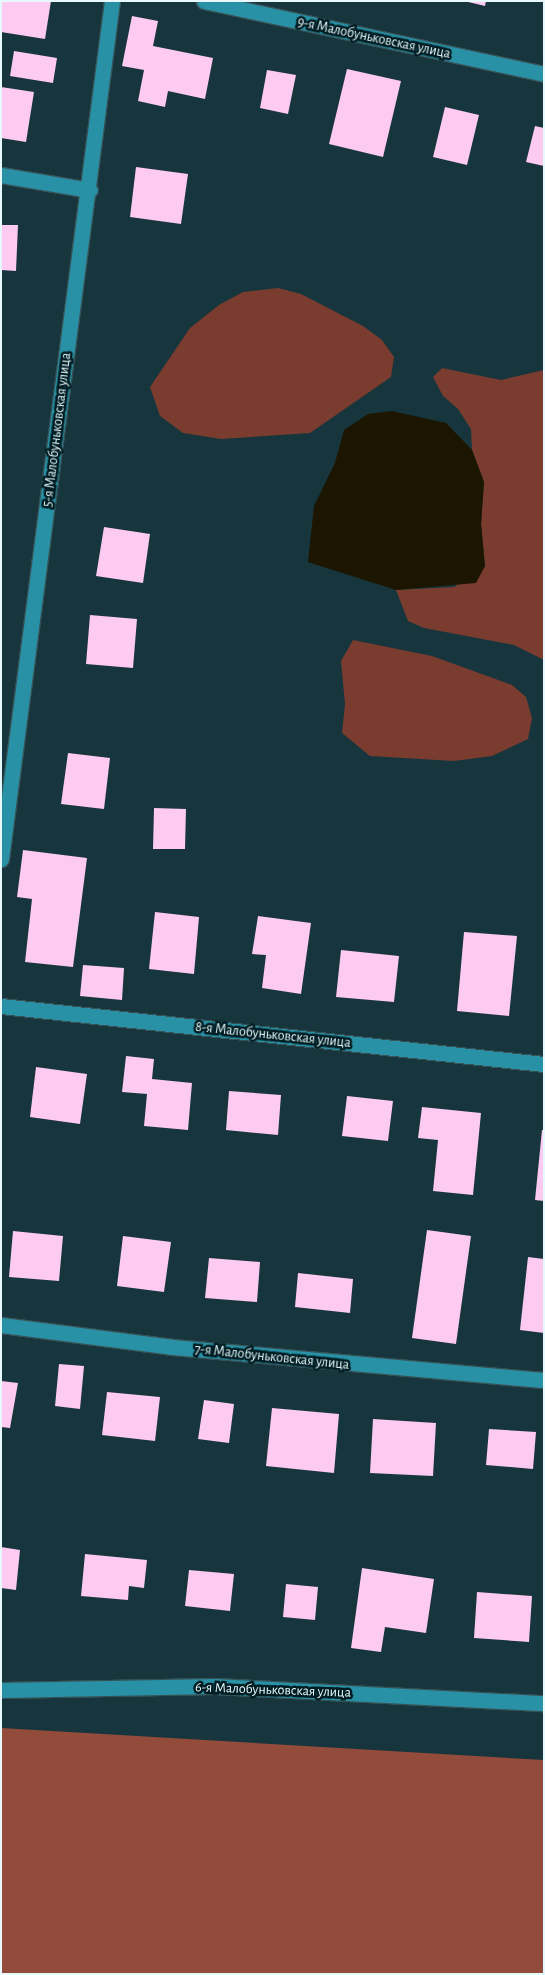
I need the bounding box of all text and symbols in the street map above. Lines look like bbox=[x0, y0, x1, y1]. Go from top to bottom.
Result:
street label: 9-я Малобуньковская улица bbox=[296, 14, 452, 62]
street label: 5-я Малобуньковская улица bbox=[39, 352, 75, 508]
street label: 8-я Малобуньковская улица bbox=[195, 1018, 351, 1052]
street label: 7-я Малобуньковская улица bbox=[194, 1341, 350, 1373]
street label: 6-я Малобуньковская улица bbox=[195, 1679, 351, 1701]

